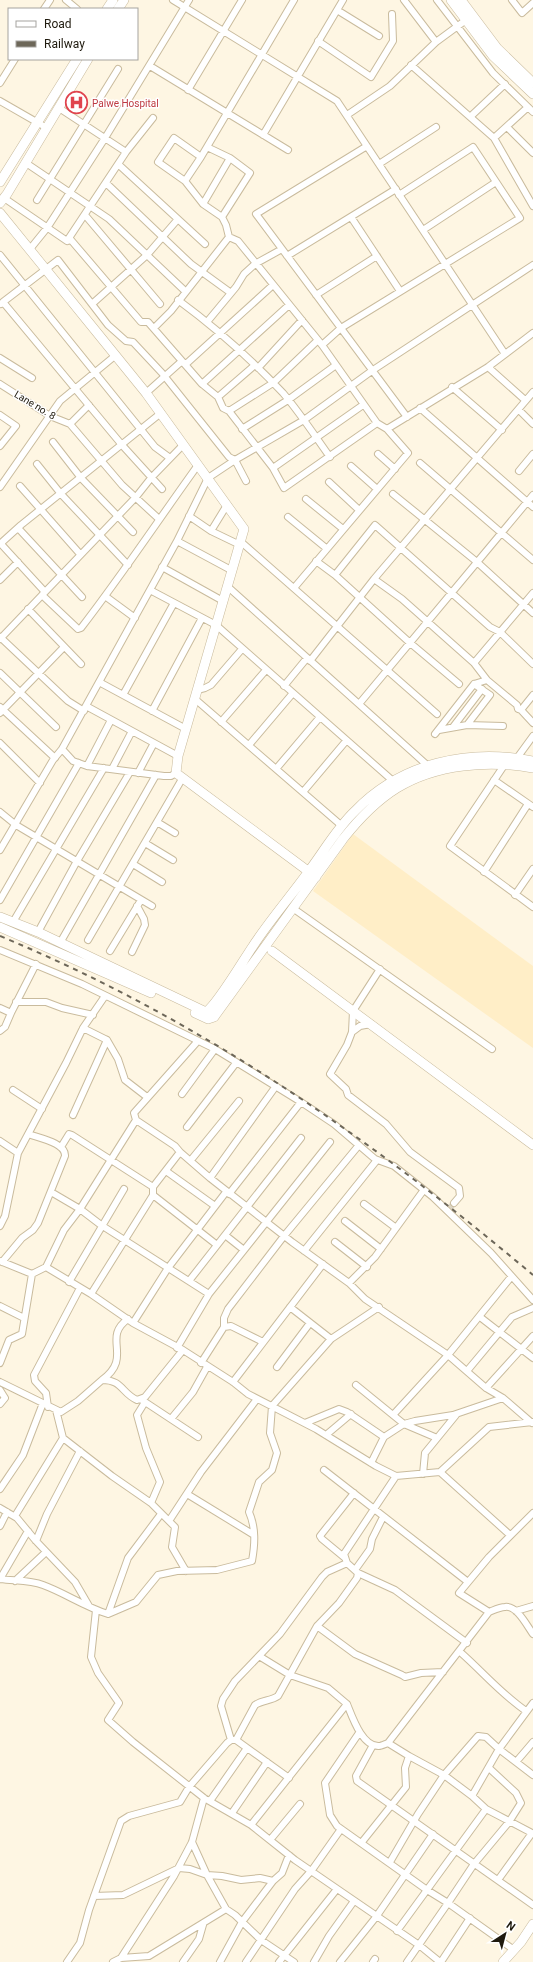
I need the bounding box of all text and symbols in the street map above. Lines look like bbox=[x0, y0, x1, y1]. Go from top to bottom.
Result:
legend bbox=[8, 8, 138, 60]
text: Road bbox=[44, 17, 72, 31]
text: Railway bbox=[44, 37, 85, 51]
hospital icon: Palwe Hospital bbox=[64, 90, 90, 116]
place label: Palwe Hospital bbox=[92, 98, 159, 109]
street label: Lane no. 8 bbox=[12, 388, 58, 422]
north arrow bbox=[485, 1914, 525, 1954]
text: N bbox=[504, 1919, 518, 1934]

